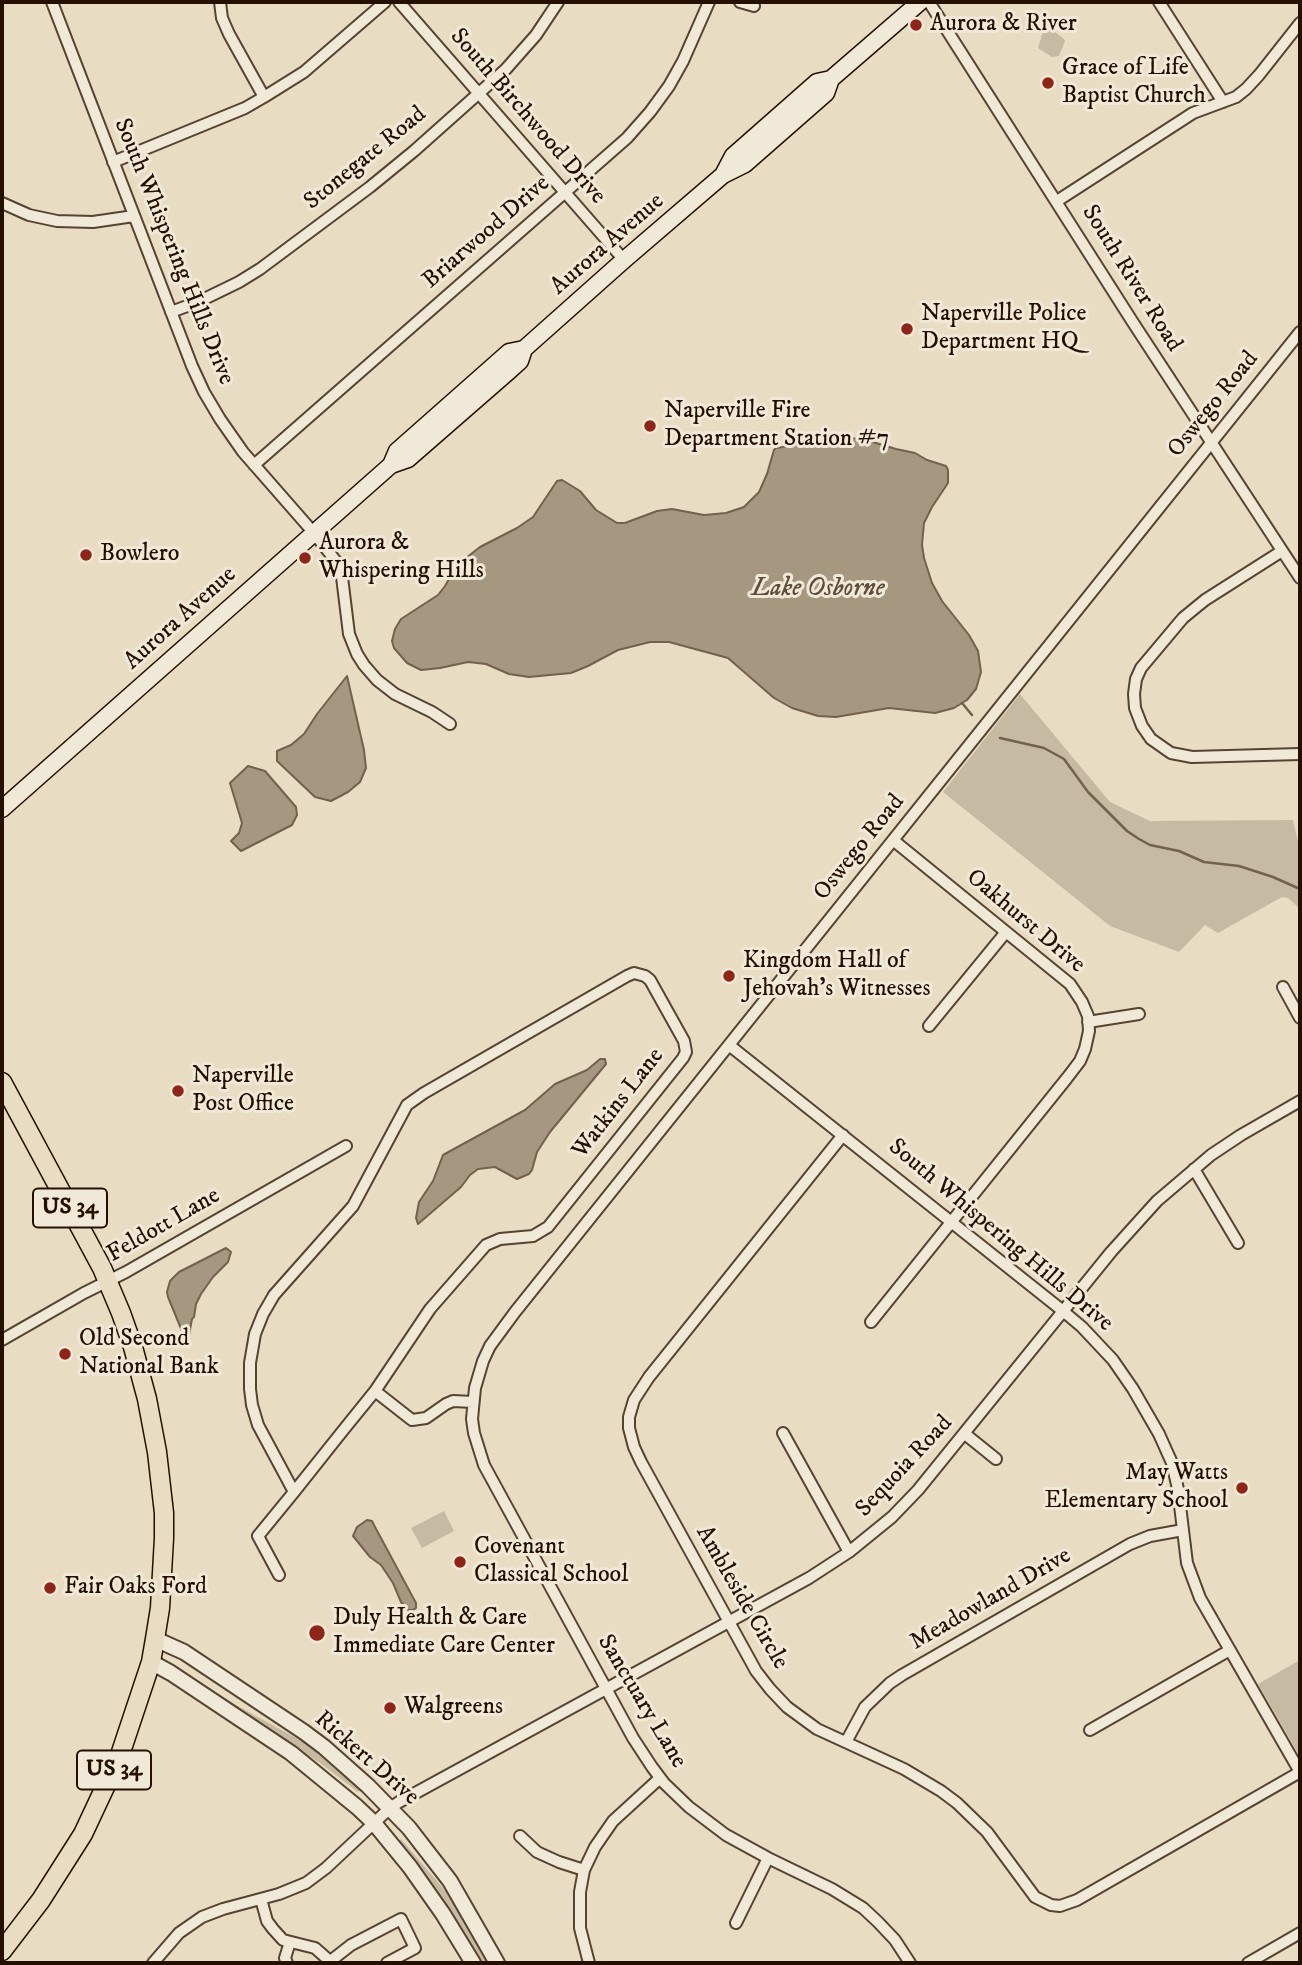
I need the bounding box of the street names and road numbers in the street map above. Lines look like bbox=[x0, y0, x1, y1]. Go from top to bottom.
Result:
street label: South Birchwood Drive bbox=[443, 23, 611, 211]
street label: Stonegate Road bbox=[299, 101, 433, 217]
street label: South Whispering Hills Drive bbox=[106, 115, 240, 389]
street label: Briarwood Drive bbox=[418, 170, 556, 296]
street label: Aurora Avenue bbox=[545, 188, 671, 302]
street label: South River Road bbox=[1074, 200, 1188, 358]
street label: Oswego Road bbox=[1162, 346, 1266, 464]
street label: Aurora Avenue bbox=[119, 561, 243, 677]
street label: Oswego Road bbox=[808, 789, 912, 907]
street label: Oakhurst Drive bbox=[960, 864, 1090, 980]
street label: Watkins Lane bbox=[567, 1043, 671, 1165]
street label: South Whispering Hills Drive bbox=[882, 1134, 1118, 1338]
street label: Feldott Lane bbox=[103, 1182, 225, 1270]
road number: US 34 bbox=[33, 1189, 107, 1228]
street label: Sequoia Road bbox=[851, 1410, 959, 1524]
street label: Ambleside Circle bbox=[688, 1521, 794, 1675]
street label: Meadowland Drive bbox=[906, 1542, 1076, 1658]
street label: Sanctuary Lane bbox=[590, 1630, 692, 1774]
street label: Rickert Drive bbox=[308, 1706, 424, 1812]
road number: US 34 bbox=[77, 1750, 151, 1790]

